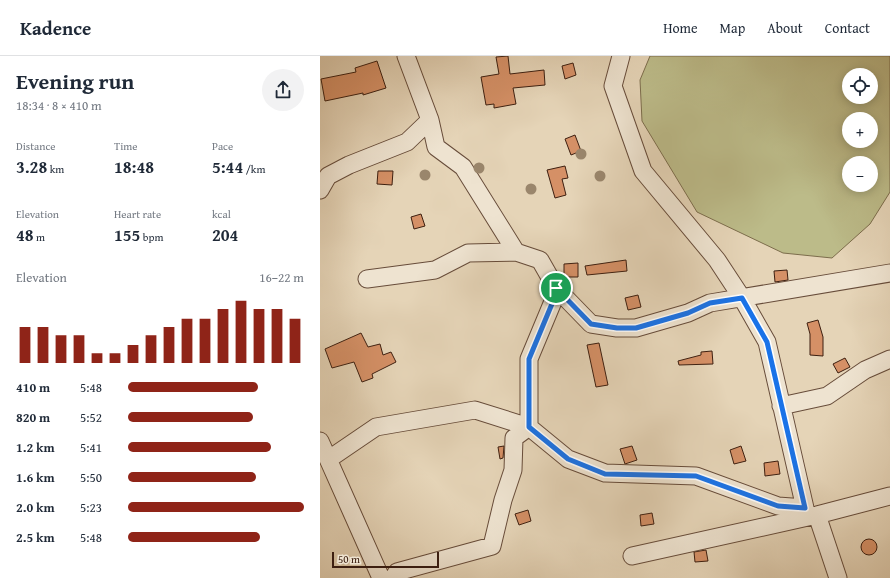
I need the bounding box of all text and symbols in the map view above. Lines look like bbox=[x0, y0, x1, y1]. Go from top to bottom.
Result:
text: Kadence bbox=[20, 14, 91, 42]
text: Home bbox=[663, 18, 698, 38]
text: Map bbox=[720, 18, 745, 38]
text: About bbox=[767, 18, 803, 38]
text: Contact bbox=[825, 18, 870, 38]
text: Evening run bbox=[16, 65, 134, 97]
map controls bbox=[842, 68, 878, 192]
button: locate bbox=[842, 68, 878, 104]
button: share bbox=[262, 69, 304, 111]
text: 18:34 · 8 × 410 m bbox=[16, 96, 102, 115]
button: + bbox=[842, 112, 878, 148]
text: Distance bbox=[16, 138, 55, 154]
text: Time bbox=[114, 138, 137, 154]
text: Pace bbox=[212, 138, 233, 154]
text: 3.28 bbox=[16, 154, 47, 179]
text: 18:48 bbox=[114, 154, 154, 179]
text: 5:44 bbox=[212, 154, 243, 179]
button: − bbox=[842, 156, 878, 192]
text: km bbox=[47, 161, 64, 177]
text: /km bbox=[243, 161, 265, 177]
text: Elevation bbox=[16, 206, 59, 222]
text: Heart rate bbox=[114, 206, 161, 222]
text: kcal bbox=[212, 206, 231, 222]
text: 48 bbox=[16, 222, 34, 247]
text: 155 bbox=[114, 222, 140, 247]
text: 204 bbox=[212, 222, 238, 247]
text: m bbox=[34, 229, 45, 245]
text: bpm bbox=[140, 229, 163, 245]
text: Elevation bbox=[16, 268, 67, 287]
text: 16–22 m bbox=[259, 268, 304, 287]
pin bbox=[539, 271, 573, 305]
icon: arrive bbox=[545, 277, 567, 299]
text: 410 m bbox=[16, 378, 50, 397]
text: 5:48 bbox=[80, 378, 102, 397]
text: 820 m bbox=[16, 408, 50, 427]
text: 5:52 bbox=[80, 408, 102, 427]
text: 1.2 km bbox=[16, 438, 55, 457]
text: 5:41 bbox=[80, 438, 102, 457]
text: 1.6 km bbox=[16, 468, 55, 487]
text: 5:50 bbox=[80, 468, 102, 487]
text: 2.0 km bbox=[16, 498, 55, 517]
text: 5:23 bbox=[80, 498, 102, 517]
text: 2.5 km bbox=[16, 528, 55, 547]
text: 5:48 bbox=[80, 528, 102, 547]
scale bar bbox=[332, 550, 439, 569]
text: 50 m bbox=[338, 551, 360, 567]

